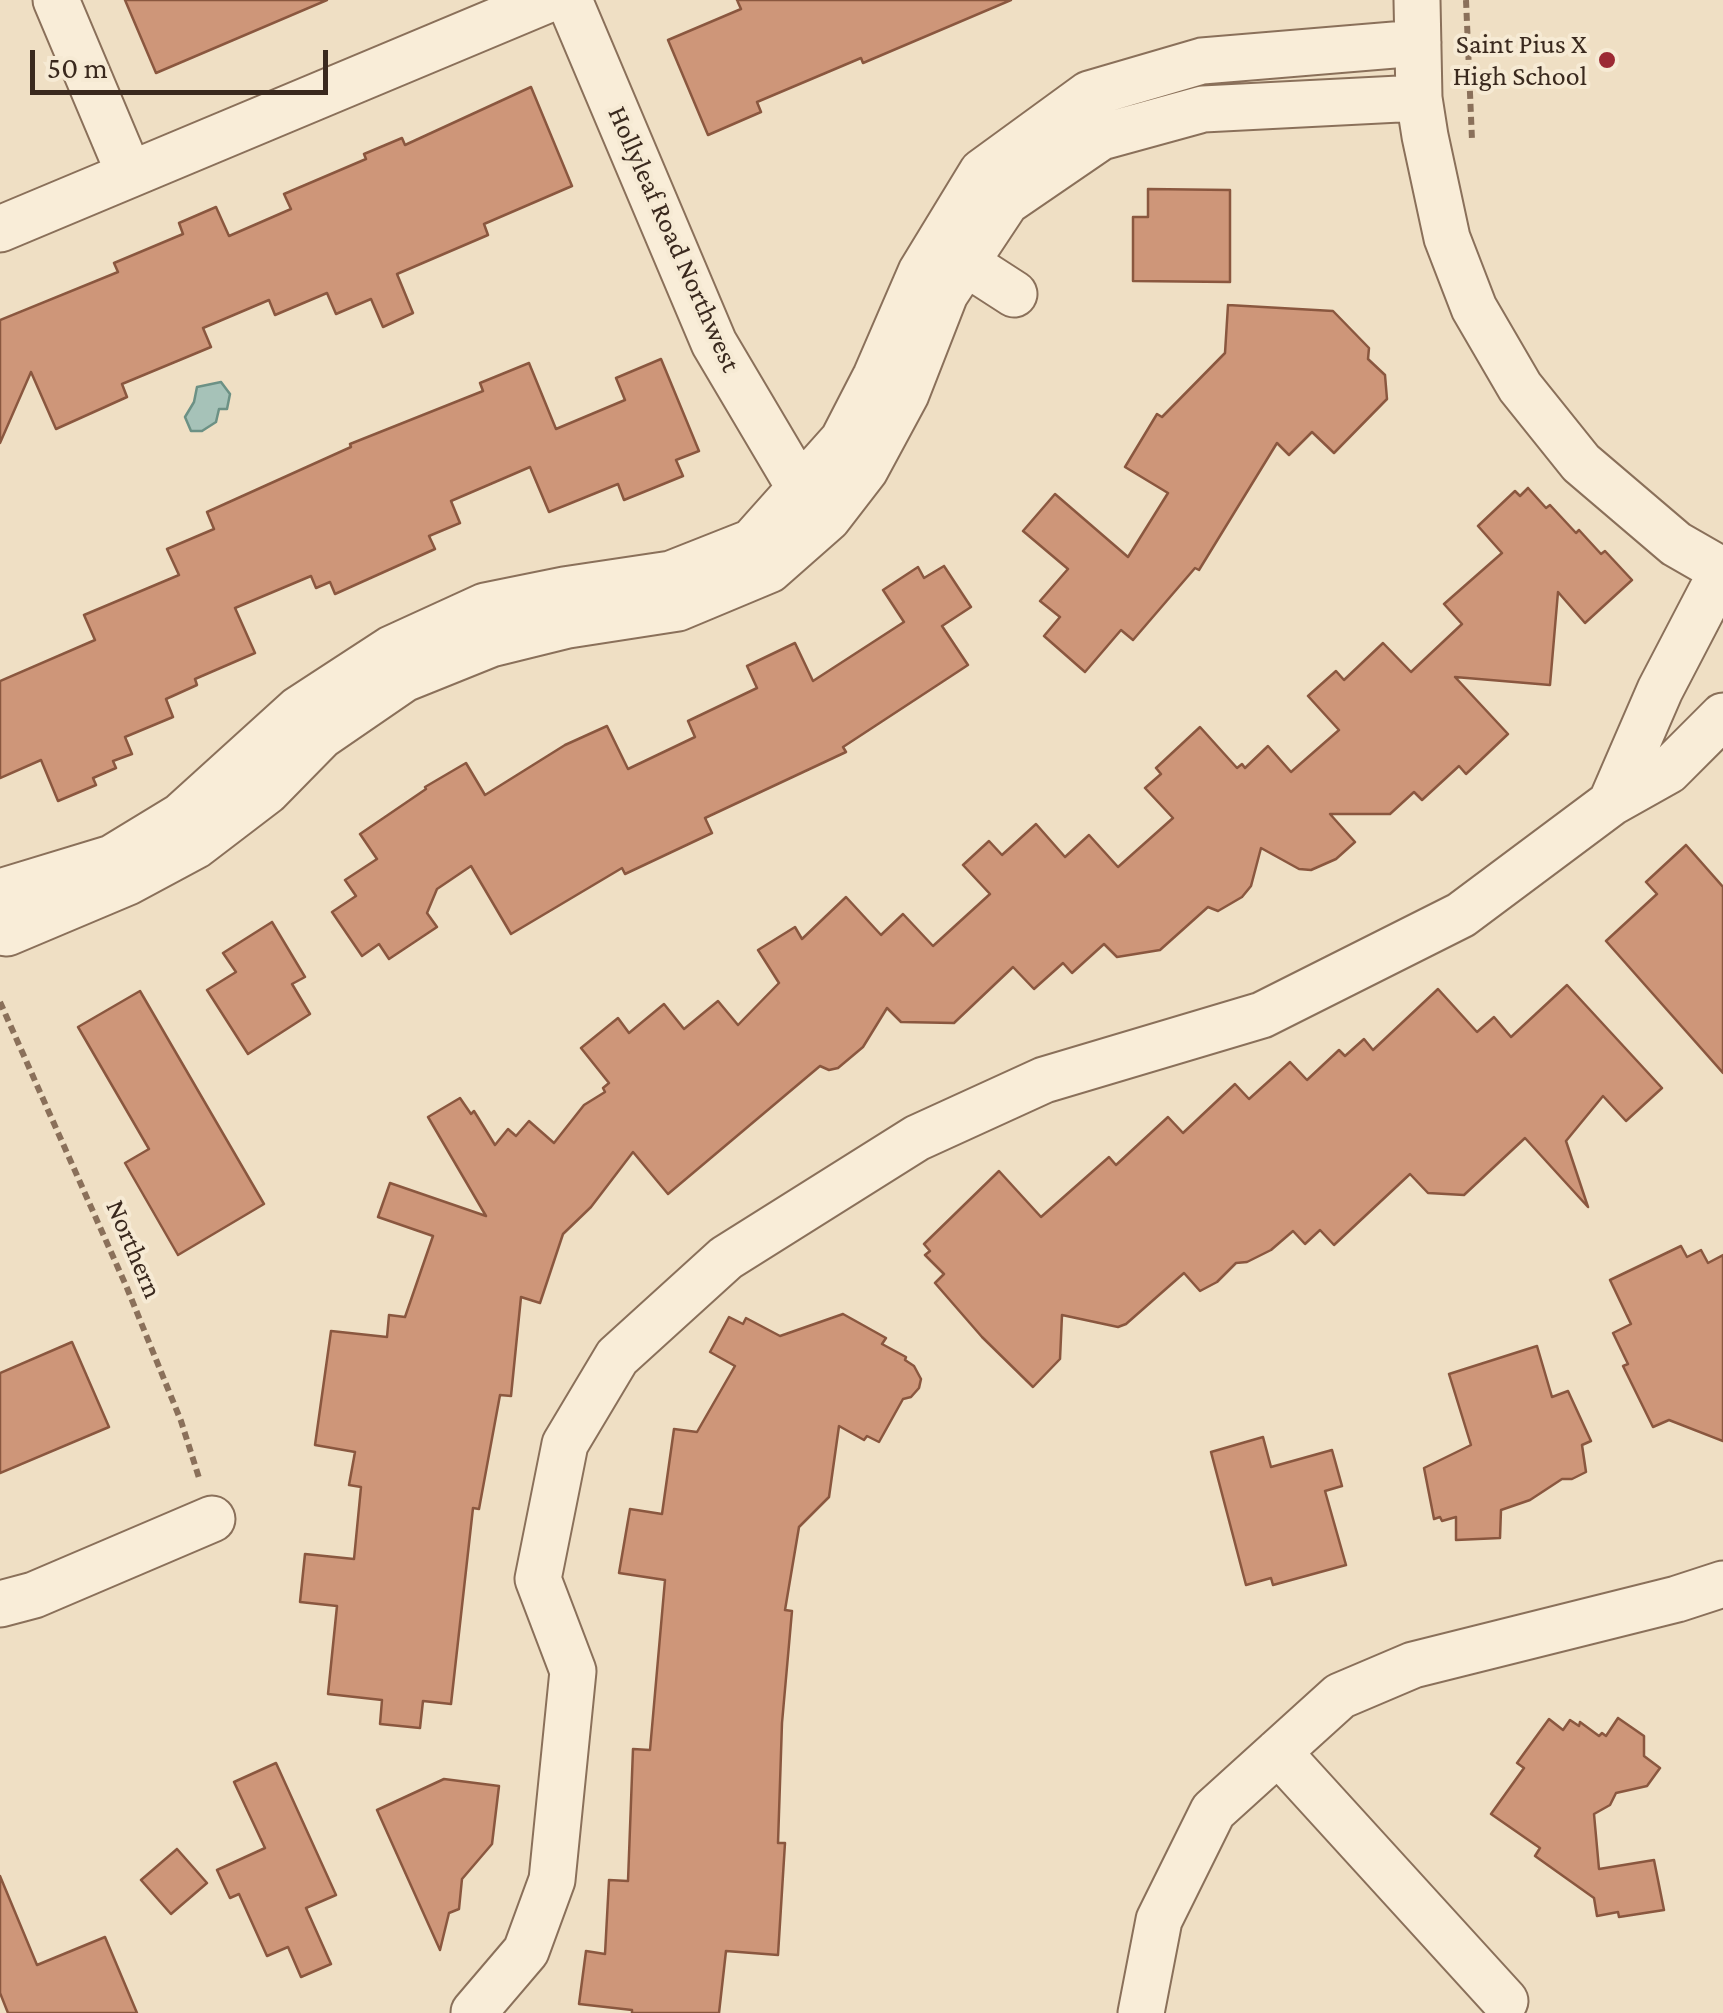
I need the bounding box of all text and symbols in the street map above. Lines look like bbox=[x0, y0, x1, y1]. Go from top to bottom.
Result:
place label: Saint Pius X High School bbox=[1453, 27, 1587, 93]
scale bar bbox=[35, 30, 332, 92]
marker: Saint Pius X High School bbox=[1596, 49, 1618, 71]
text: 50 m bbox=[47, 51, 108, 84]
street label: Hollyleaf Road Northwest bbox=[600, 101, 748, 377]
street label: Northern bbox=[98, 1195, 170, 1303]

